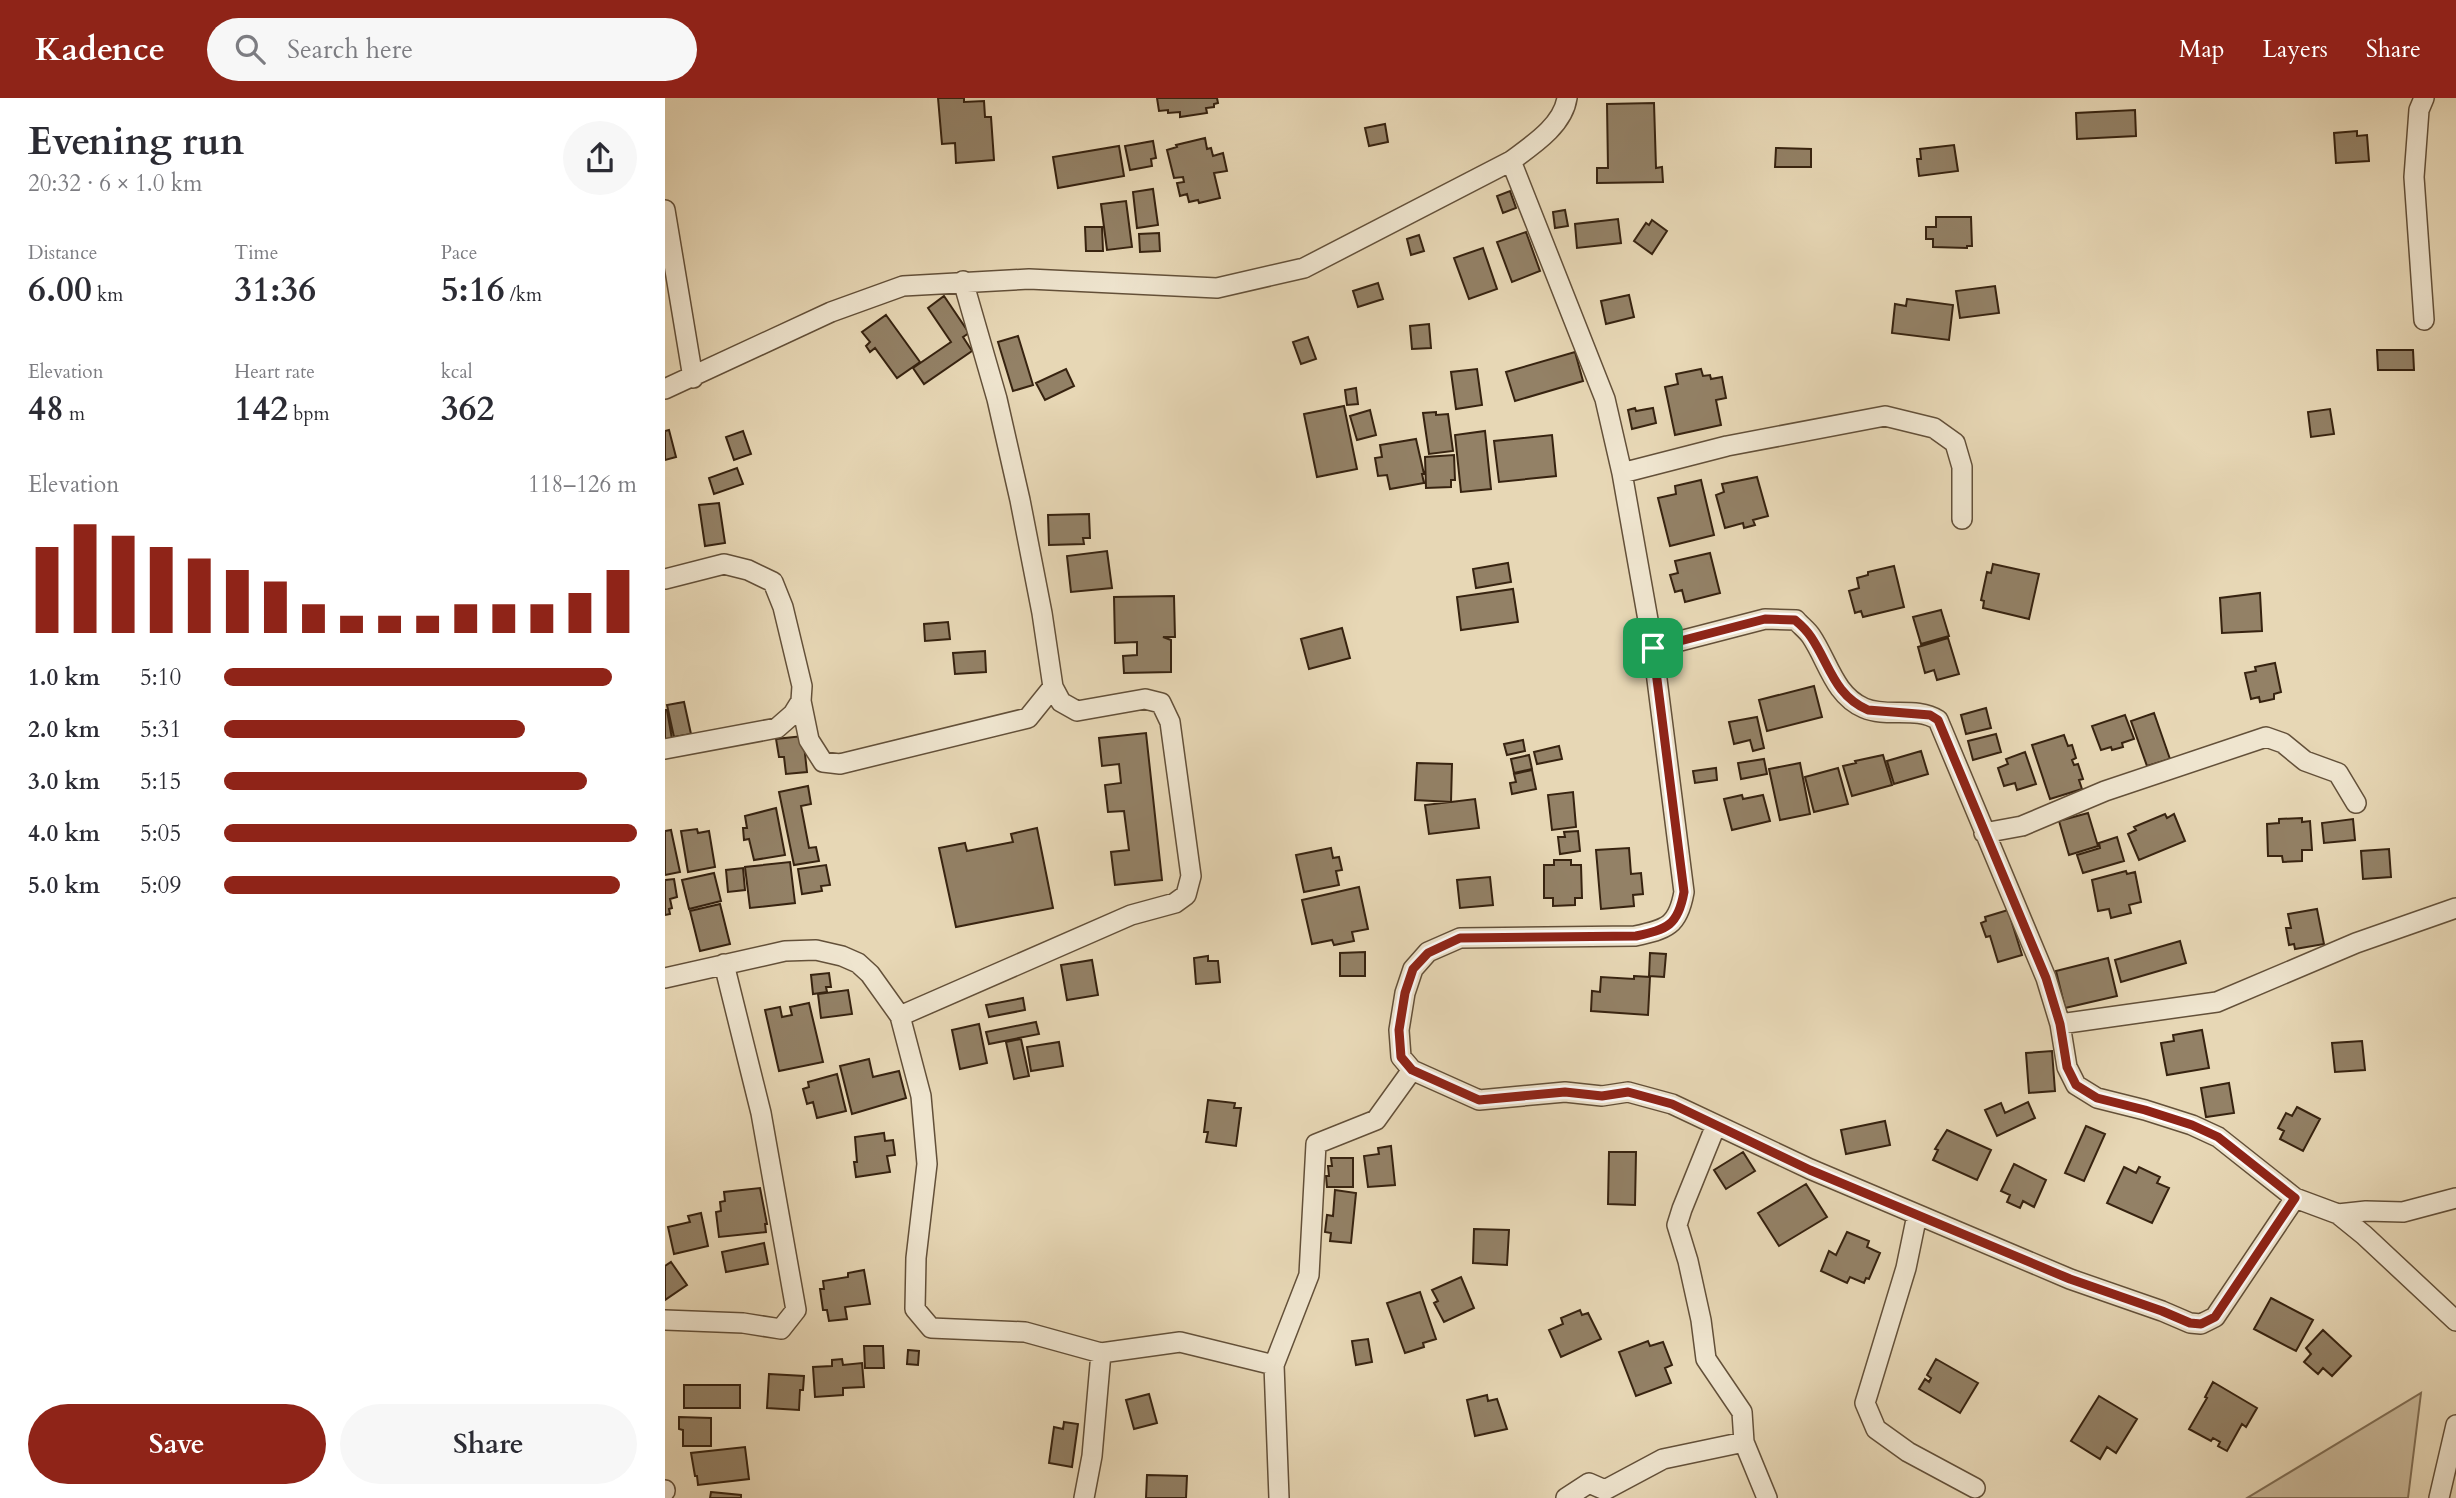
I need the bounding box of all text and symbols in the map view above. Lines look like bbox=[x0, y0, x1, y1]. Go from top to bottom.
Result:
search box bbox=[207, 18, 697, 81]
text: Kadence bbox=[35, 27, 165, 72]
icon: search bbox=[231, 30, 269, 68]
text: Search here bbox=[287, 32, 413, 67]
text: Map bbox=[2179, 33, 2225, 66]
text: Layers bbox=[2263, 33, 2328, 66]
text: Share bbox=[2366, 33, 2421, 66]
text: Evening run bbox=[28, 116, 244, 168]
button: share bbox=[563, 121, 637, 195]
text: 20:32 · 6 × 1.0 km bbox=[28, 168, 202, 199]
text: Distance bbox=[28, 240, 97, 266]
text: Time bbox=[234, 240, 278, 266]
text: Pace bbox=[441, 240, 477, 266]
text: 6.00 bbox=[28, 266, 92, 314]
text: 31:36 bbox=[234, 266, 316, 314]
text: 5:16 bbox=[441, 266, 505, 314]
text: km bbox=[92, 282, 123, 308]
text: /km bbox=[505, 282, 542, 308]
text: Elevation bbox=[28, 359, 103, 385]
text: Heart rate bbox=[234, 359, 315, 385]
text: kcal bbox=[441, 359, 473, 385]
text: 48 bbox=[28, 385, 64, 433]
text: 142 bbox=[234, 385, 288, 433]
text: 362 bbox=[441, 385, 494, 433]
text: m bbox=[64, 401, 85, 427]
text: bpm bbox=[288, 401, 330, 427]
text: Elevation bbox=[28, 469, 119, 500]
text: 118–126 m bbox=[528, 469, 637, 500]
pin bbox=[1623, 618, 1683, 678]
icon: arrive bbox=[1634, 629, 1672, 667]
text: 1.0 km bbox=[28, 662, 100, 693]
text: 5:10 bbox=[140, 662, 181, 693]
text: 2.0 km bbox=[28, 714, 100, 745]
text: 5:31 bbox=[140, 714, 181, 745]
text: 3.0 km bbox=[28, 766, 100, 797]
text: 5:15 bbox=[140, 766, 181, 797]
text: 4.0 km bbox=[28, 818, 100, 849]
text: 5:05 bbox=[140, 818, 181, 849]
text: 5.0 km bbox=[28, 870, 100, 901]
text: 5:09 bbox=[140, 870, 181, 901]
button: Save bbox=[28, 1404, 326, 1484]
button: Share bbox=[340, 1404, 637, 1484]

